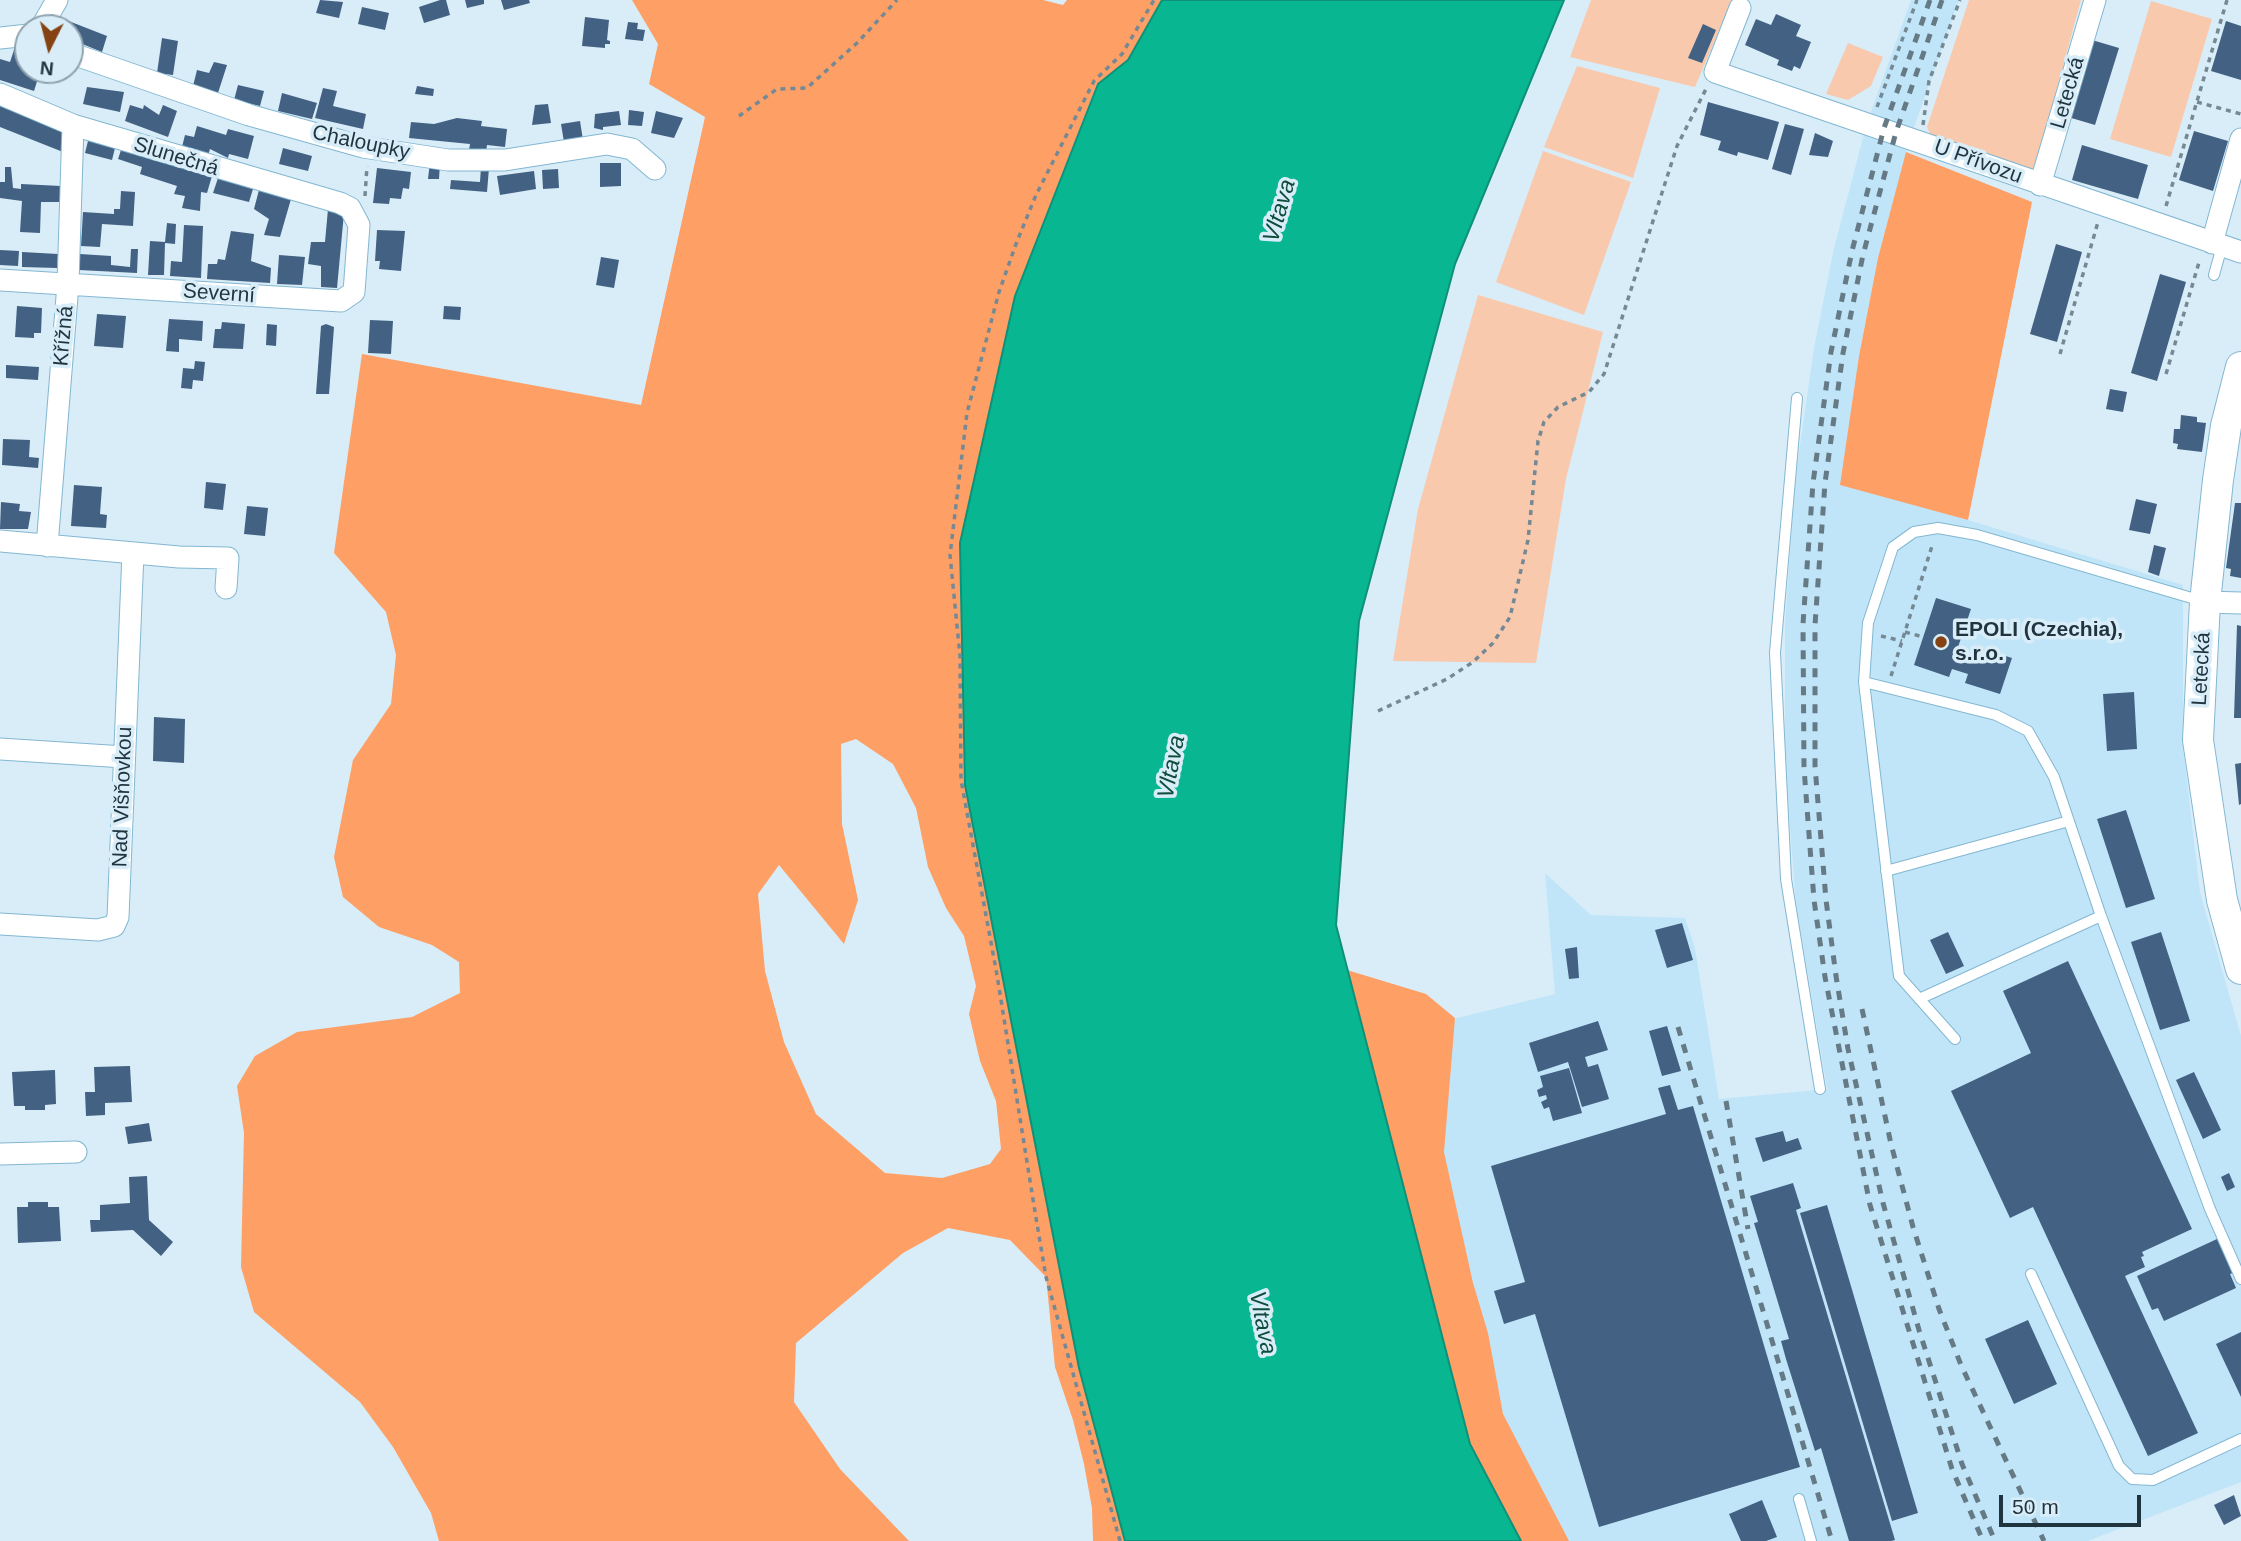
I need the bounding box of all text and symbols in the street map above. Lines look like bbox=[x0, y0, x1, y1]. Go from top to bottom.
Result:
north arrow bbox=[14, 14, 84, 84]
street label: Letecká bbox=[2046, 54, 2090, 132]
text: N bbox=[39, 57, 55, 80]
street label: Chaloupky bbox=[310, 120, 412, 166]
street label: Slunečná bbox=[130, 132, 222, 182]
street label: U Přívozu bbox=[1930, 134, 2026, 190]
water label: Vltava bbox=[1258, 176, 1302, 246]
street label: Severní bbox=[182, 279, 256, 309]
street label: Křížná bbox=[49, 305, 79, 367]
place label: EPOLI (Czechia), s.r.o. bbox=[1955, 617, 2123, 667]
street label: Letecká bbox=[2187, 632, 2217, 706]
marker: EPOLI (Czechia), s.r.o. bbox=[1933, 634, 1949, 650]
street label: Nad Višňovkou bbox=[108, 726, 138, 868]
water label: Vltava bbox=[1152, 733, 1192, 801]
water label: Vltava bbox=[1242, 1289, 1282, 1357]
scale bar bbox=[2003, 1482, 2145, 1526]
text: 50 m bbox=[2012, 1495, 2059, 1518]

